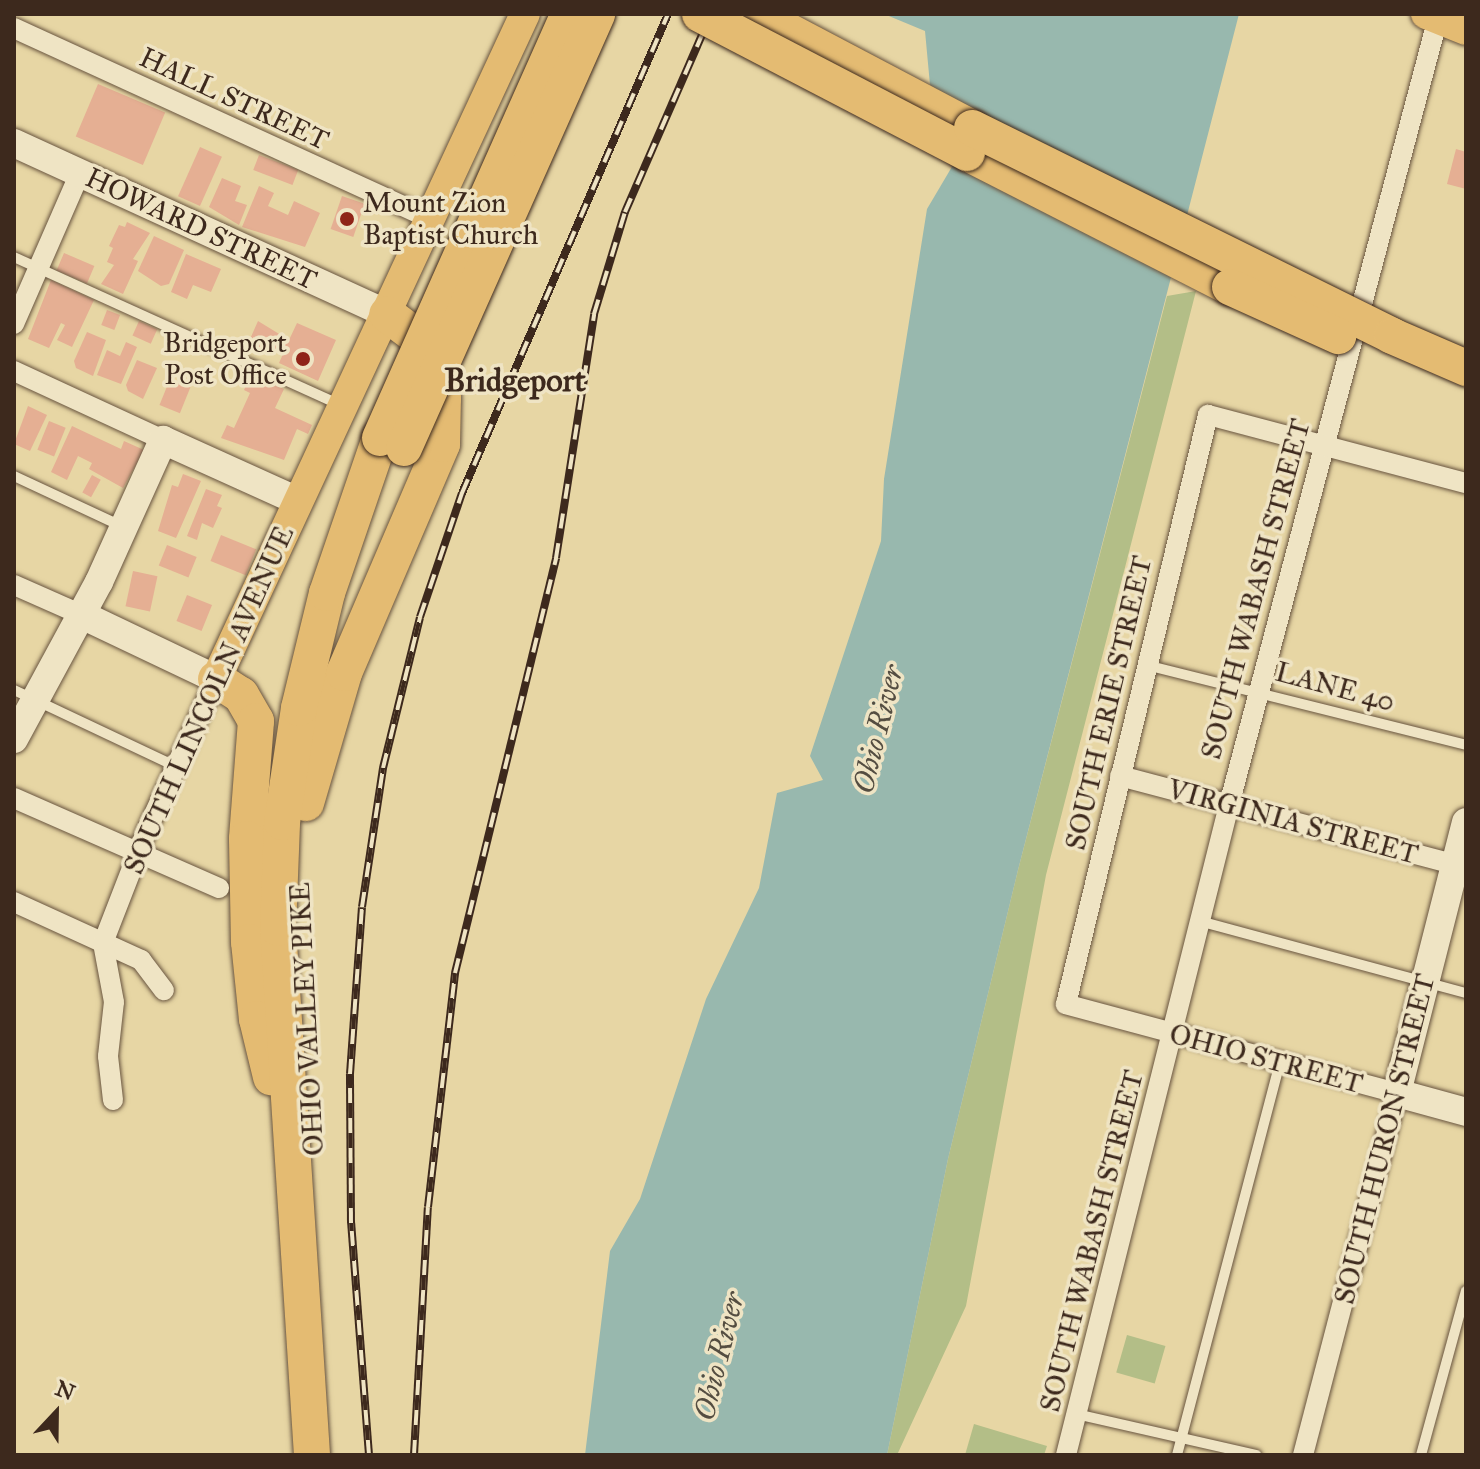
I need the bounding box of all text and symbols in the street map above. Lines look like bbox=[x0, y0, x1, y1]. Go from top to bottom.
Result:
street label: HALL STREET bbox=[134, 40, 334, 158]
street label: HOWARD STREET bbox=[80, 161, 322, 297]
place label: Mount Zion Baptist Church bbox=[363, 186, 538, 252]
marker: Mount Zion Baptist Church bbox=[338, 210, 356, 228]
place label: Bridgeport Post Office bbox=[163, 326, 287, 392]
marker: Bridgeport Post Office bbox=[294, 350, 312, 368]
district label: Bridgeport bbox=[444, 362, 586, 400]
street label: SOUTH WABASH STREET bbox=[1194, 415, 1318, 763]
street label: SOUTH LINCOLN AVENUE bbox=[117, 521, 301, 879]
street label: SOUTH ERIE STREET bbox=[1059, 553, 1159, 853]
street label: LANE 40 bbox=[1272, 655, 1398, 719]
water label: Ohio River bbox=[845, 661, 911, 797]
street label: VIRGINIA STREET bbox=[1164, 772, 1422, 872]
street label: OHIO VALLEY PIKE bbox=[283, 881, 331, 1157]
street label: SOUTH HURON STREET bbox=[1328, 970, 1442, 1308]
street label: OHIO STREET bbox=[1166, 1017, 1366, 1101]
street label: SOUTH WABASH STREET bbox=[1033, 1067, 1151, 1415]
water label: Ohio River bbox=[686, 1288, 752, 1424]
north arrow bbox=[16, 1373, 96, 1453]
text: N bbox=[51, 1374, 79, 1406]

